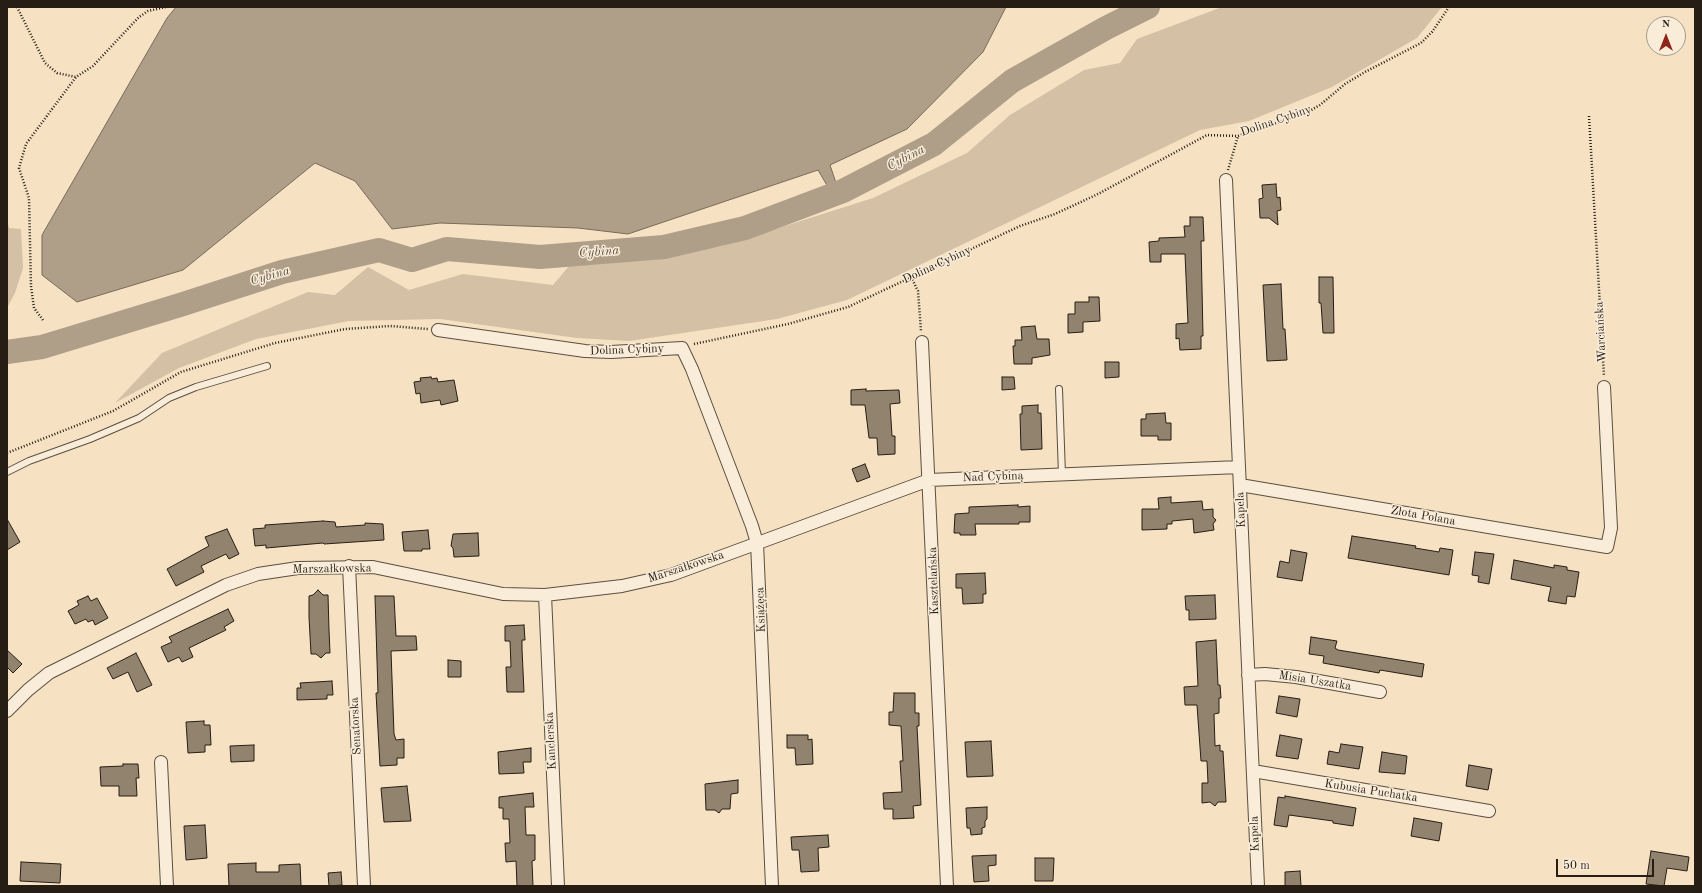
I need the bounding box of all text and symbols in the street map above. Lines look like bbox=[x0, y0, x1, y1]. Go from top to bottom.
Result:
north arrow bbox=[1646, 16, 1686, 56]
text: N bbox=[1662, 19, 1670, 30]
street label: Dolina Cybiny bbox=[1239, 102, 1313, 140]
water label: Cybina bbox=[884, 142, 928, 174]
water label: Cybina bbox=[578, 243, 620, 261]
street label: Dolina Cybiny bbox=[900, 243, 974, 287]
water label: Cybina bbox=[248, 263, 292, 289]
street label: Warciańska bbox=[1592, 301, 1610, 363]
street label: Dolina Cybiny bbox=[590, 342, 664, 358]
street label: Nad Cybiną bbox=[962, 469, 1024, 485]
street label: Kapela bbox=[1233, 492, 1249, 528]
street label: Złota Polana bbox=[1389, 503, 1457, 529]
street label: Kasztelańska bbox=[926, 547, 942, 615]
street label: Marszałkowska bbox=[646, 548, 726, 586]
street label: Marszałkowska bbox=[292, 561, 372, 577]
street label: Książęca bbox=[753, 587, 769, 633]
street label: Misia Uszatka bbox=[1278, 668, 1352, 694]
street label: Senatorska bbox=[347, 697, 365, 755]
street label: Kanclerska bbox=[542, 712, 560, 770]
street label: Kubusia Puchatka bbox=[1323, 777, 1419, 805]
street label: Kapela bbox=[1247, 816, 1263, 852]
scale bar bbox=[1558, 851, 1656, 877]
text: 50 m bbox=[1563, 860, 1590, 872]

